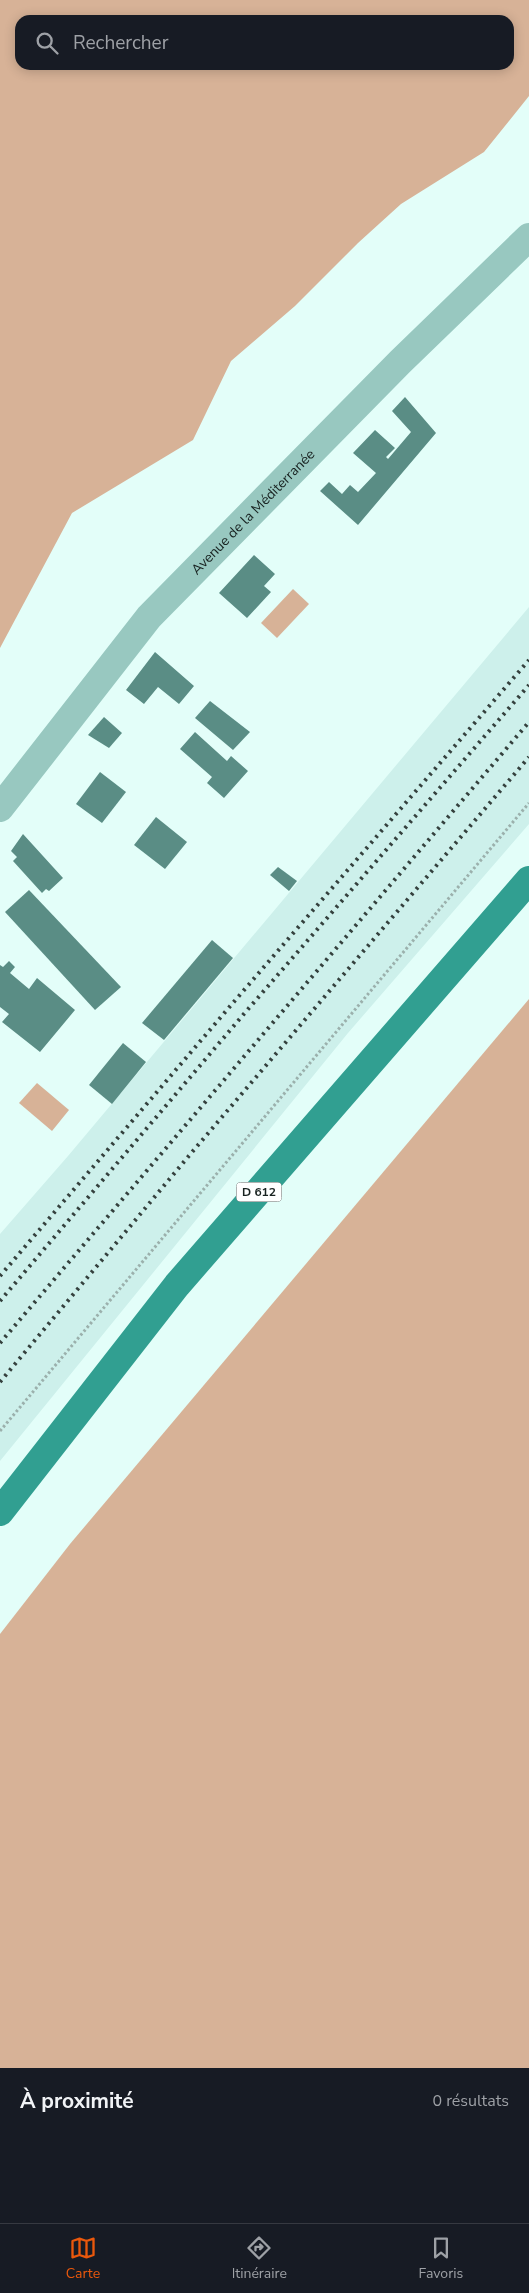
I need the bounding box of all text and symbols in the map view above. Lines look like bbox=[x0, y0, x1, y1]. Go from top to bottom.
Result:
search box bbox=[15, 15, 514, 70]
icon: search bbox=[33, 29, 61, 57]
text: Rechercher bbox=[73, 30, 168, 56]
street label: Avenue de la Méditerranée bbox=[187, 445, 319, 579]
road number: D 612 bbox=[236, 1182, 282, 1202]
text: À proximité bbox=[20, 2087, 134, 2115]
text: 0 résultats bbox=[433, 2090, 509, 2112]
tab: Carte bbox=[66, 2234, 100, 2283]
tab: Itinéraire bbox=[232, 2234, 287, 2283]
tab: Favoris bbox=[419, 2234, 463, 2283]

